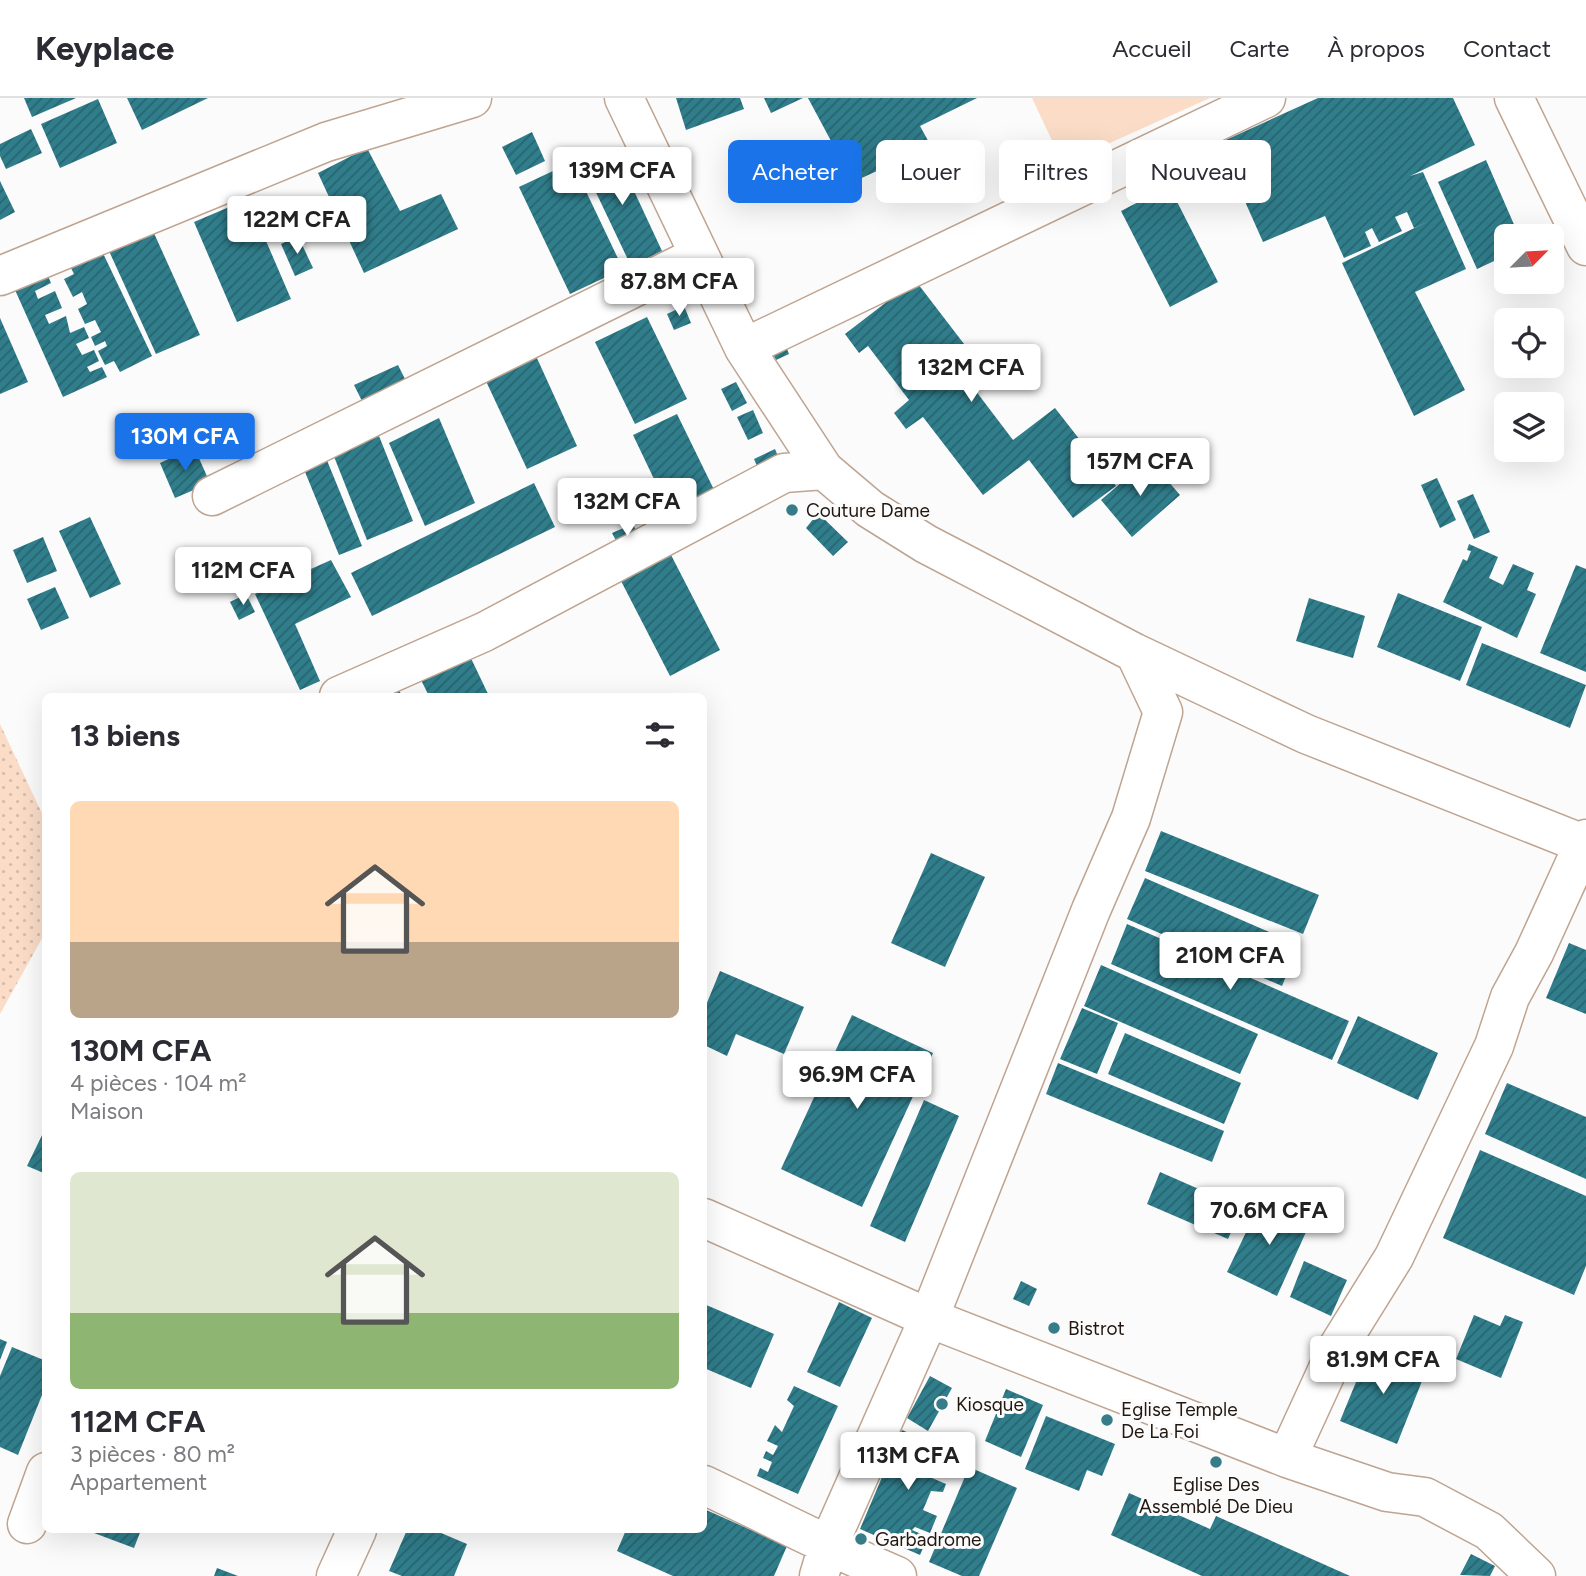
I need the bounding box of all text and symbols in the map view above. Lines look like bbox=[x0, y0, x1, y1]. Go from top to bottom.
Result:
text: Keyplace bbox=[35, 29, 174, 68]
text: Accueil bbox=[1112, 34, 1192, 63]
text: Carte bbox=[1230, 34, 1289, 63]
text: À propos bbox=[1327, 34, 1425, 63]
text: Contact bbox=[1463, 34, 1551, 63]
chip: Acheter bbox=[728, 140, 862, 203]
chip: Louer bbox=[876, 140, 985, 203]
chip: Filtres bbox=[999, 140, 1112, 203]
chip: Nouveau bbox=[1126, 140, 1271, 203]
pin: 139M CFA bbox=[550, 148, 694, 207]
text: 139M CFA bbox=[569, 156, 675, 184]
pin: 122M CFA bbox=[225, 197, 369, 256]
text: 122M CFA bbox=[243, 205, 351, 233]
north arrow bbox=[1494, 224, 1564, 294]
map controls bbox=[1494, 224, 1564, 462]
pin: 87.8M CFA bbox=[599, 258, 759, 318]
text: 87.8M CFA bbox=[620, 267, 738, 295]
button: locate bbox=[1494, 308, 1564, 378]
pin: 132M CFA bbox=[899, 344, 1043, 404]
text: 132M CFA bbox=[918, 353, 1024, 381]
button: layers bbox=[1494, 392, 1564, 462]
pin: 130M CFA bbox=[113, 414, 257, 473]
text: 130M CFA bbox=[131, 422, 239, 450]
pin: 157M CFA bbox=[1068, 438, 1212, 498]
text: 157M CFA bbox=[1087, 447, 1193, 475]
pin: 132M CFA bbox=[555, 478, 699, 538]
text: 132M CFA bbox=[574, 487, 680, 515]
place label: Couture Dame bbox=[806, 499, 930, 522]
marker: Couture Dame bbox=[784, 502, 800, 518]
pin: 112M CFA bbox=[171, 547, 315, 607]
text: 112M CFA bbox=[191, 556, 295, 584]
icon: filters bbox=[641, 716, 679, 754]
text: 13 biens bbox=[70, 717, 180, 754]
icon: home bbox=[312, 846, 438, 972]
pin: 210M CFA bbox=[1158, 932, 1302, 992]
text: 210M CFA bbox=[1176, 941, 1284, 969]
text: 130M CFA bbox=[70, 1032, 211, 1069]
pin: 96.9M CFA bbox=[777, 1052, 937, 1111]
text: 96.9M CFA bbox=[799, 1060, 915, 1088]
text: 4 pièces · 104 m² bbox=[70, 1069, 246, 1097]
text: Maison bbox=[70, 1097, 143, 1125]
pin: 70.6M CFA bbox=[1189, 1188, 1349, 1247]
text: 70.6M CFA bbox=[1210, 1196, 1328, 1224]
icon: home bbox=[312, 1217, 438, 1343]
place label: Bistrot bbox=[1068, 1317, 1125, 1340]
marker: Bistrot bbox=[1046, 1320, 1062, 1336]
pin: 81.9M CFA bbox=[1303, 1336, 1463, 1396]
text: 81.9M CFA bbox=[1326, 1345, 1440, 1373]
place label: Kiosque bbox=[956, 1393, 1024, 1416]
marker: Kiosque bbox=[934, 1396, 950, 1412]
place label: Eglise Temple De La Foi bbox=[1121, 1398, 1238, 1443]
text: 112M CFA bbox=[70, 1403, 205, 1440]
marker: Eglise Temple De La Foi bbox=[1099, 1412, 1115, 1428]
pin: 113M CFA bbox=[836, 1432, 980, 1492]
text: 3 pièces · 80 m² bbox=[70, 1440, 235, 1468]
text: 113M CFA bbox=[856, 1441, 960, 1469]
marker: Eglise Des Assemblé De Dieu bbox=[1208, 1454, 1224, 1470]
text: Appartement bbox=[70, 1468, 207, 1496]
place label: Eglise Des Assemblé De Dieu bbox=[1139, 1473, 1293, 1518]
place label: Garbadrome bbox=[875, 1528, 982, 1551]
marker: Garbadrome bbox=[853, 1531, 869, 1547]

